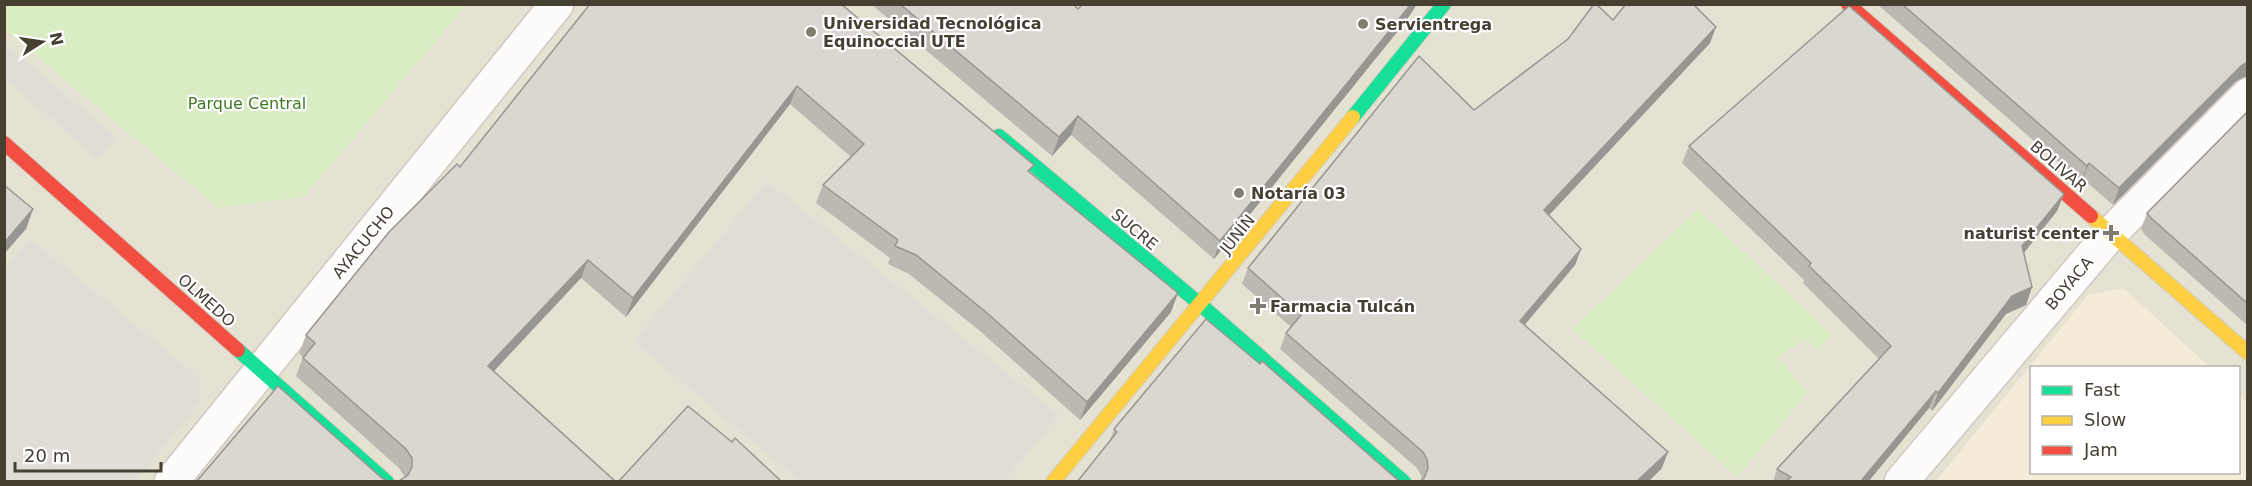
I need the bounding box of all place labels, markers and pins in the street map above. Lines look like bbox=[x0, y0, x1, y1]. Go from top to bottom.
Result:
place label: Universidad Tecnológica Equinoccial UTE bbox=[823, 14, 1042, 51]
place label: Servientrega bbox=[1375, 15, 1492, 34]
marker: Servientrega bbox=[1356, 17, 1370, 31]
marker: Universidad Tecnológica Equinoccial UTE bbox=[804, 25, 818, 39]
place label: Notaría 03 bbox=[1251, 184, 1346, 203]
marker: Notaría 03 bbox=[1232, 186, 1246, 200]
place label: naturist center bbox=[1964, 224, 2099, 243]
marker: naturist center bbox=[2104, 226, 2118, 240]
place label: Farmacia Tulcán bbox=[1270, 297, 1415, 316]
marker: Farmacia Tulcán bbox=[1251, 299, 1265, 313]

